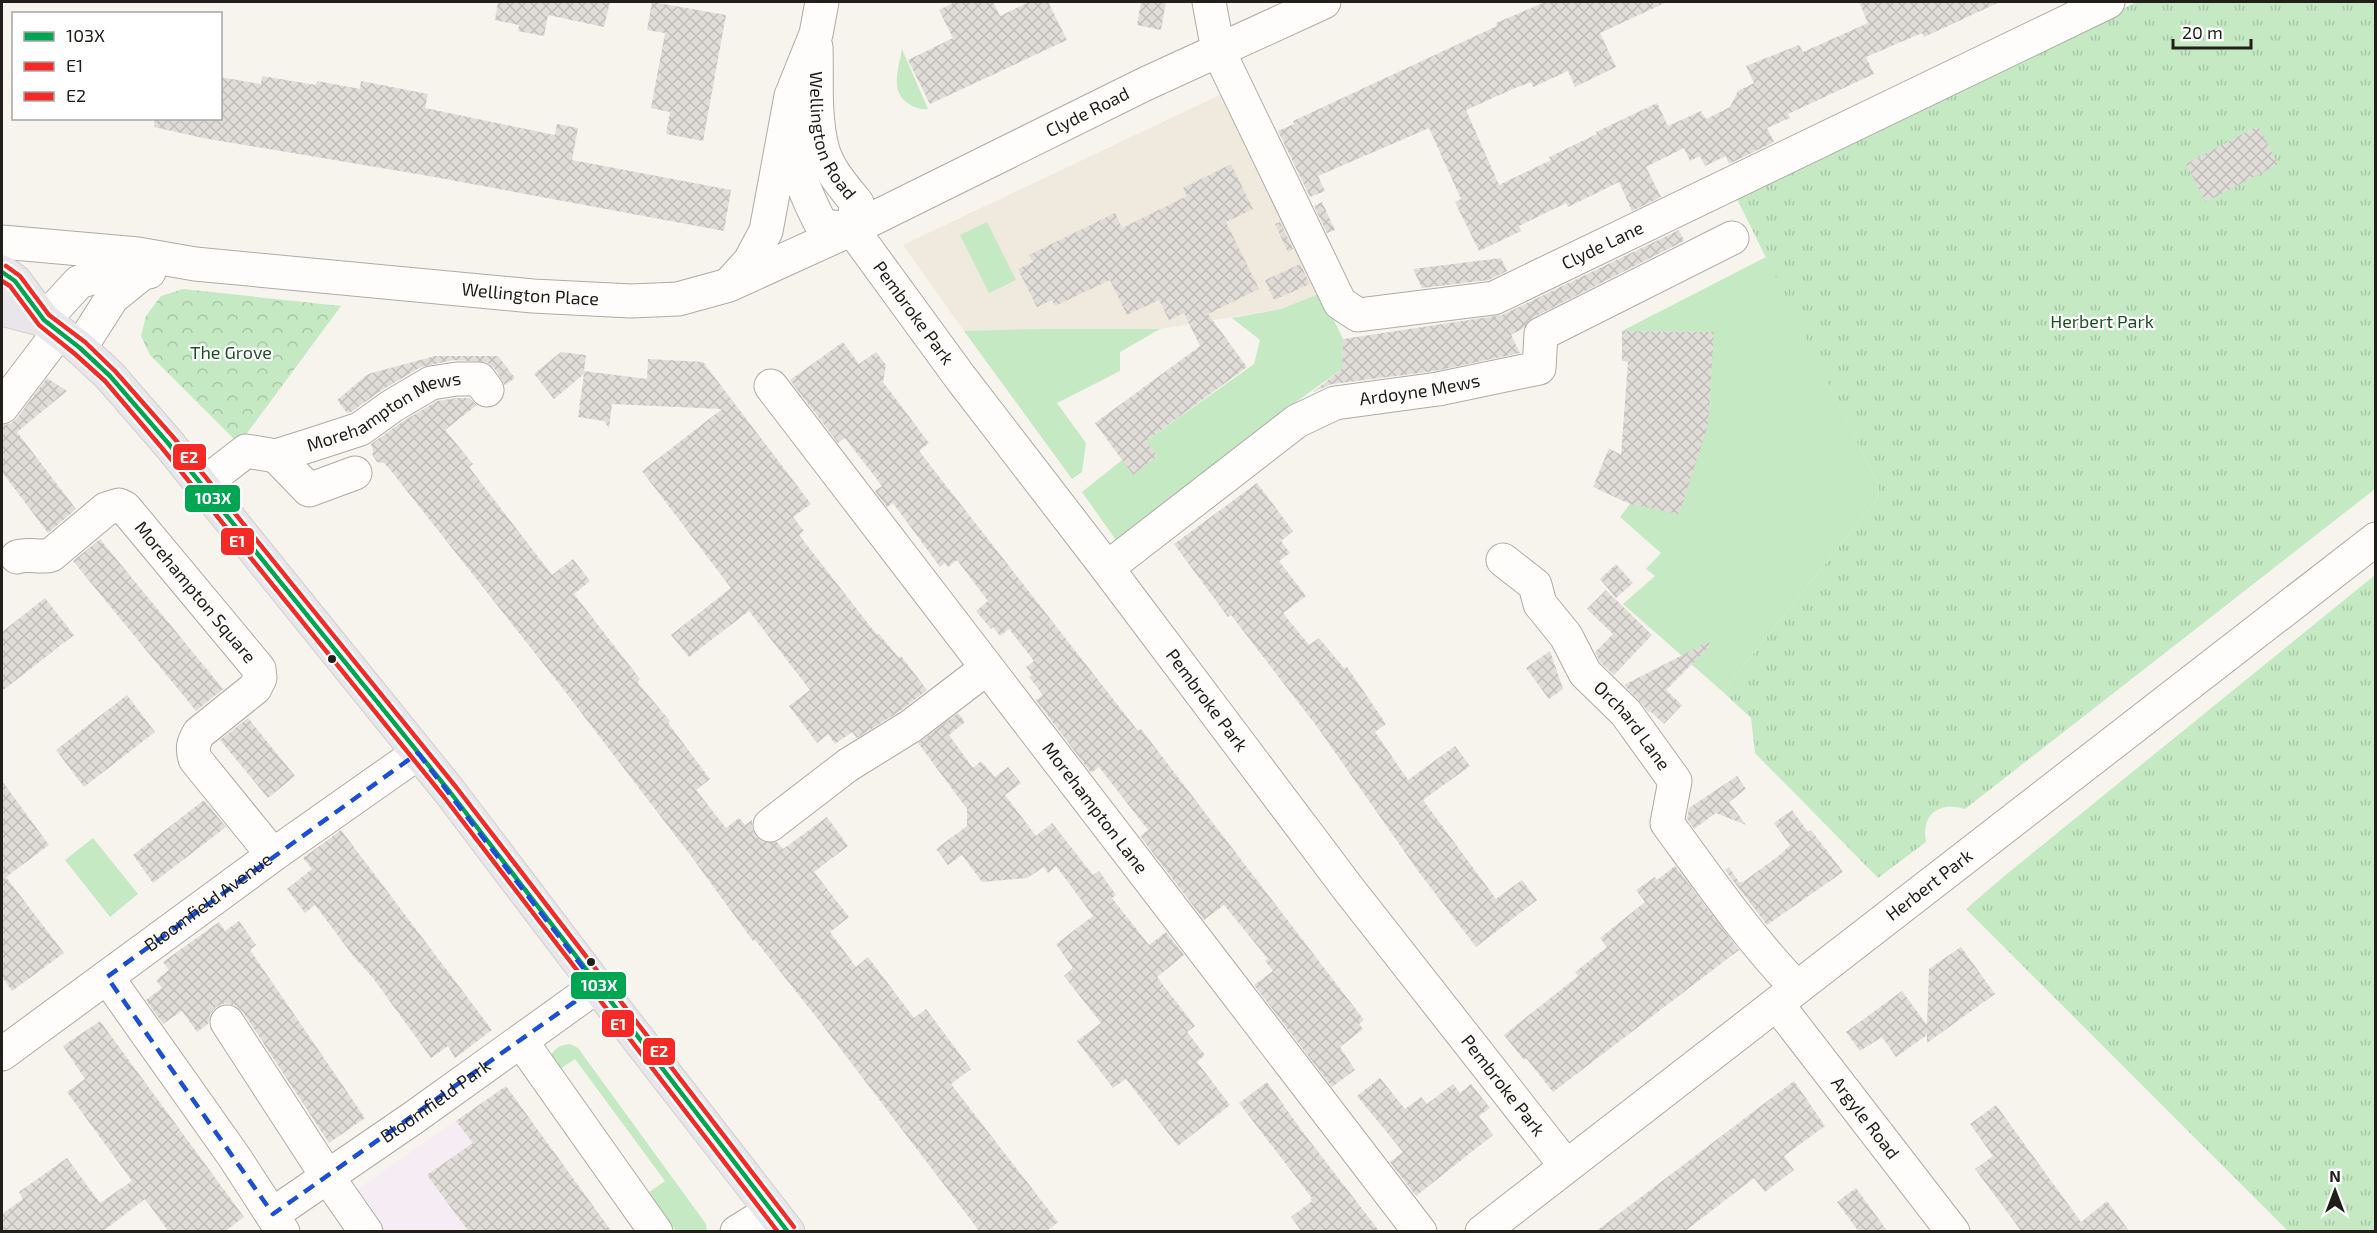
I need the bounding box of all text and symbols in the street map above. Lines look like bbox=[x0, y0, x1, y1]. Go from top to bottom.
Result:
legend bbox=[12, 12, 222, 120]
scale bar bbox=[2173, 12, 2251, 50]
text: 20 m bbox=[2182, 21, 2223, 43]
text: 103X bbox=[66, 24, 105, 46]
text: E1 bbox=[66, 54, 83, 76]
street label: Wellington Road bbox=[806, 71, 862, 204]
street label: Clyde Road bbox=[1042, 82, 1132, 141]
text: E2 bbox=[66, 84, 86, 106]
street label: Clyde Lane bbox=[1558, 216, 1647, 274]
street label: Pembroke Park bbox=[869, 256, 959, 369]
street label: Wellington Place bbox=[461, 277, 600, 309]
park label: Herbert Park bbox=[2050, 310, 2154, 332]
park label: The Grove bbox=[190, 341, 272, 363]
street label: Morehampton Mews bbox=[304, 367, 462, 456]
street label: Ardoyne Mews bbox=[1358, 369, 1482, 410]
line badge: E2 bbox=[172, 443, 207, 471]
text: E2 bbox=[180, 447, 198, 466]
line badge: 103X bbox=[184, 484, 241, 513]
text: 103X bbox=[195, 488, 232, 507]
street label: Morehampton Square bbox=[131, 516, 261, 667]
line badge: E1 bbox=[220, 527, 255, 556]
text: E1 bbox=[229, 531, 245, 550]
street label: Pembroke Park bbox=[1162, 644, 1253, 756]
unlabelled marker bbox=[326, 653, 338, 665]
street label: Orchard Lane bbox=[1590, 676, 1676, 774]
street label: Morehampton Lane bbox=[1038, 737, 1153, 878]
street label: Herbert Park bbox=[1881, 844, 1976, 925]
street label: Bloomfield Avenue bbox=[140, 848, 276, 956]
unlabelled marker bbox=[585, 956, 597, 968]
line badge: 103X bbox=[570, 971, 627, 1000]
text: 103X bbox=[581, 975, 618, 994]
line badge: E1 bbox=[601, 1009, 635, 1038]
text: E1 bbox=[610, 1014, 626, 1033]
street label: Pembroke Park bbox=[1457, 1030, 1550, 1140]
line badge: E2 bbox=[642, 1037, 676, 1066]
text: E2 bbox=[650, 1041, 668, 1060]
street label: Bloomfield Park bbox=[376, 1054, 495, 1147]
street label: Argyle Road bbox=[1827, 1072, 1905, 1163]
north arrow bbox=[2305, 1161, 2365, 1221]
text: N bbox=[2329, 1166, 2341, 1185]

